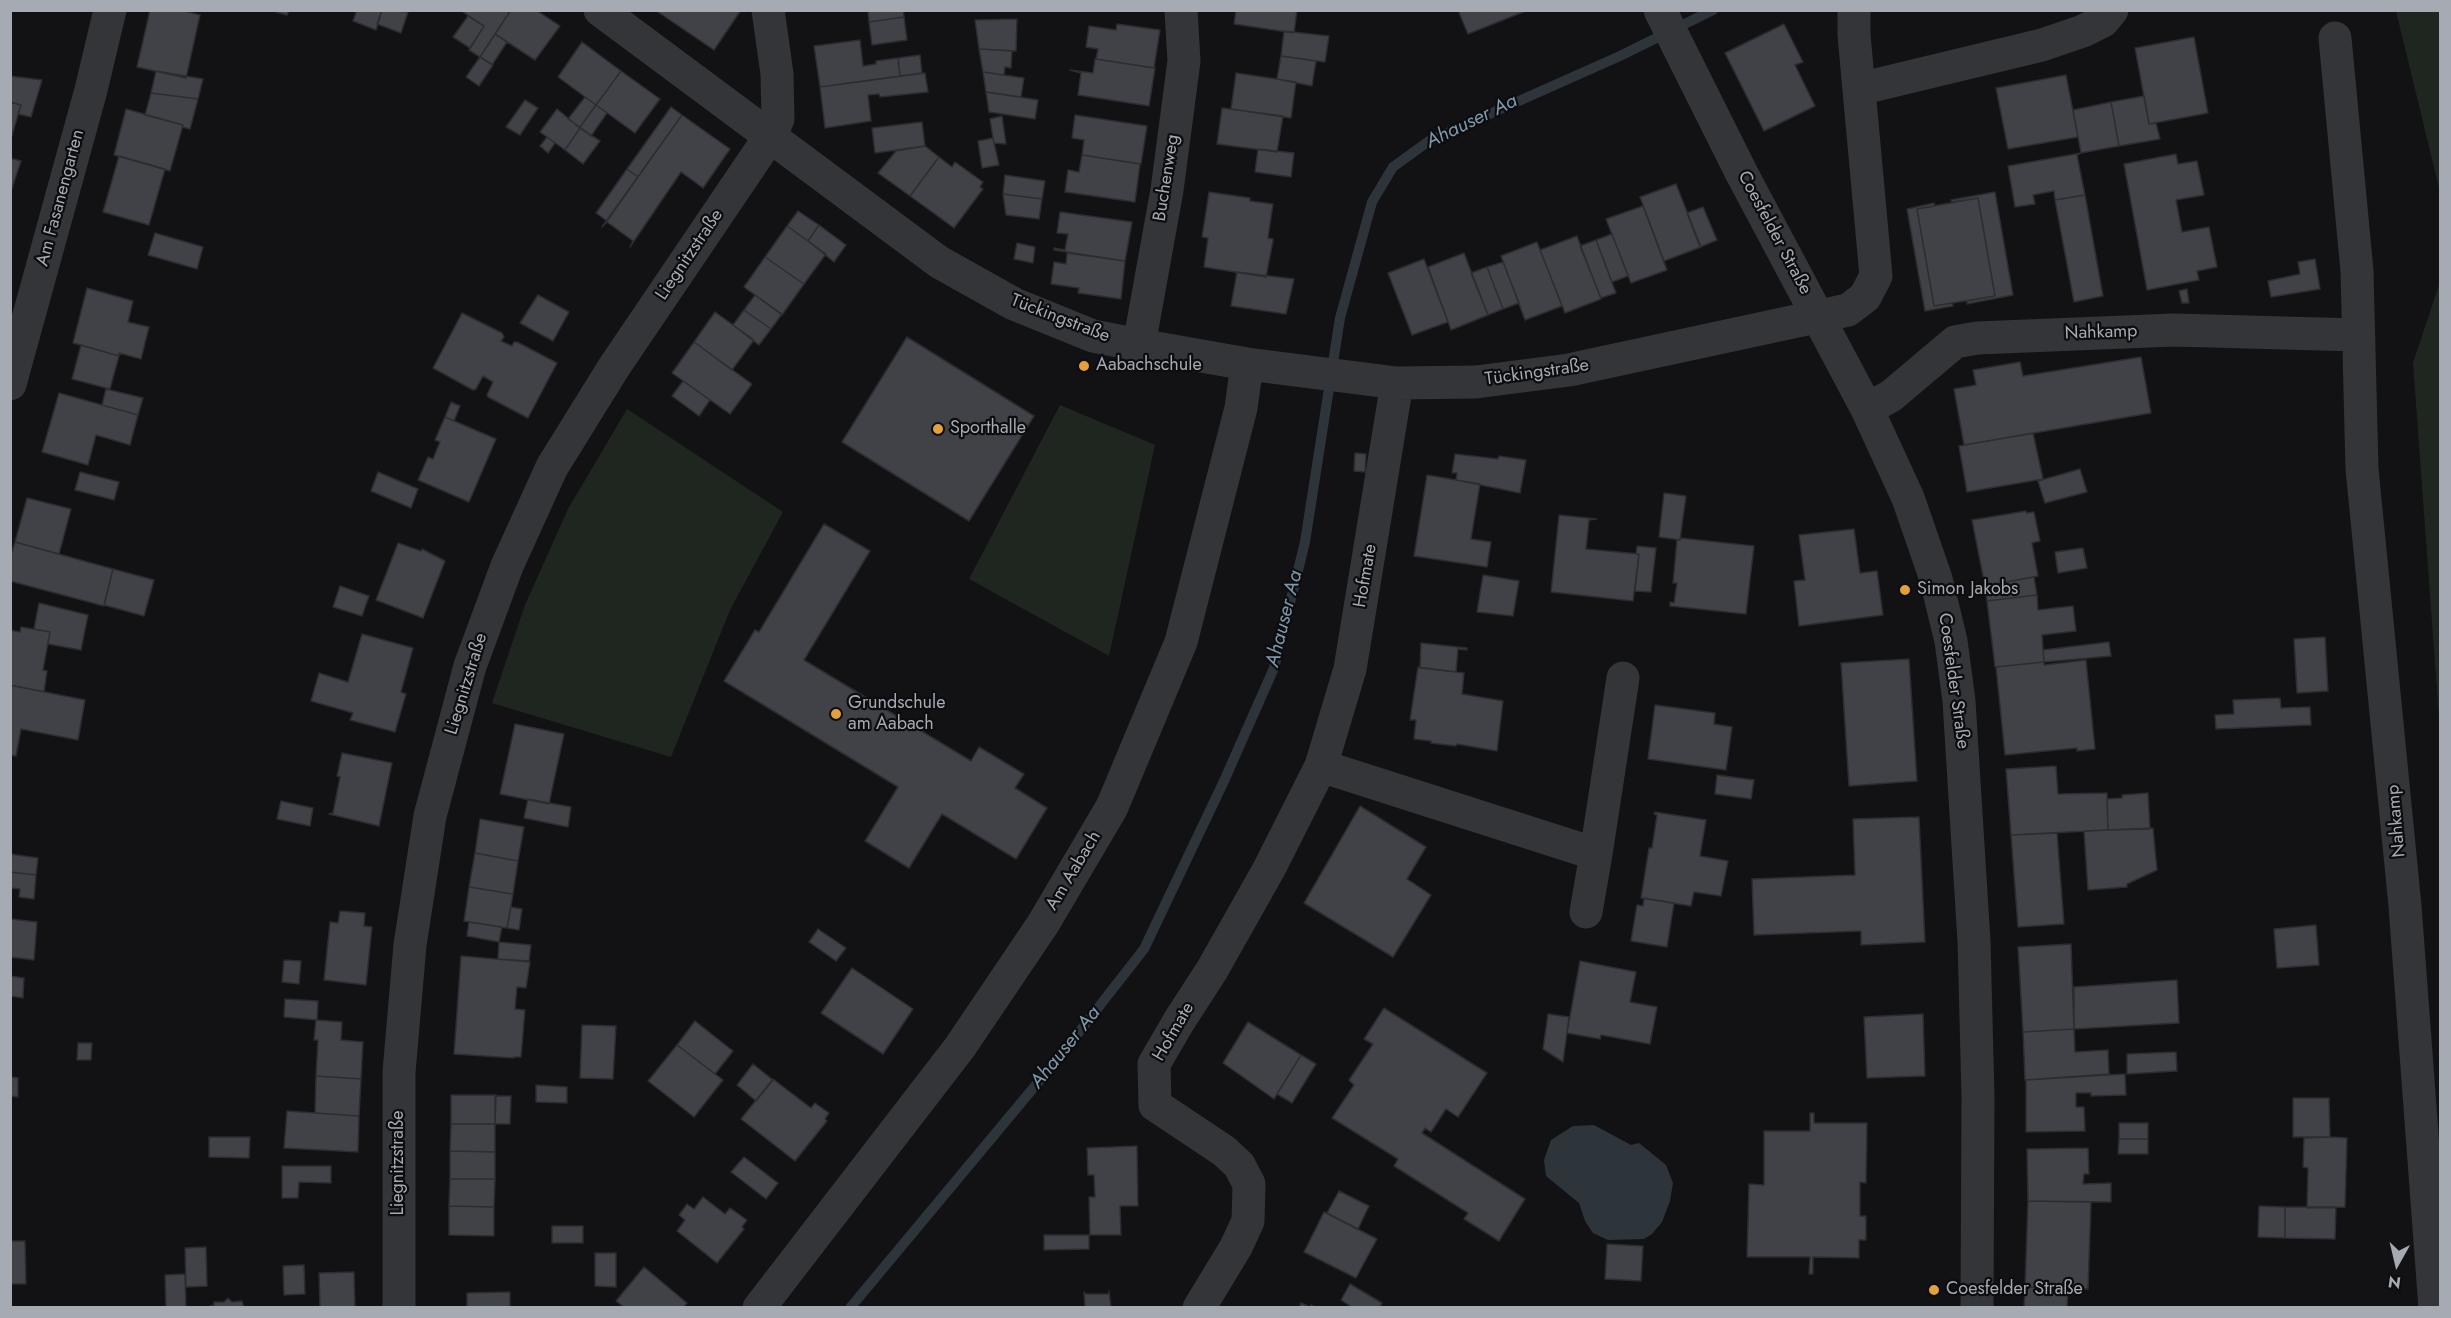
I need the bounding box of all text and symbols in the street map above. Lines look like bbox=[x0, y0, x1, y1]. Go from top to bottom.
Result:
water label: Ahauser Aa bbox=[1422, 90, 1522, 154]
street label: Am Fasanengarten bbox=[32, 127, 90, 269]
street label: Buchenweg bbox=[1149, 133, 1185, 223]
street label: Coesfelder Straße bbox=[1732, 168, 1816, 298]
street label: Liegnitzstraße bbox=[652, 205, 728, 305]
street label: Tückingstraße bbox=[1007, 290, 1113, 348]
street label: Nahkamp bbox=[2064, 321, 2138, 345]
place label: Aabachschule bbox=[1096, 355, 1202, 377]
street label: Tückingstraße bbox=[1484, 355, 1590, 391]
marker: Aabachschule bbox=[1077, 359, 1091, 373]
place label: Sporthalle bbox=[950, 418, 1026, 440]
marker: Sporthalle bbox=[931, 422, 945, 436]
street label: Hofmate bbox=[1350, 543, 1382, 609]
water label: Ahauser Aa bbox=[1261, 568, 1309, 670]
place label: Simon Jakobs bbox=[1917, 579, 2018, 601]
marker: Simon Jakobs bbox=[1898, 583, 1912, 597]
street label: Coesfelder Straße bbox=[1933, 612, 1973, 750]
street label: Liegnitzstraße bbox=[441, 631, 493, 737]
place label: Grundschule am Aabach bbox=[848, 693, 945, 736]
marker: Grundschule am Aabach bbox=[829, 707, 843, 721]
street label: Nahkamp bbox=[2383, 784, 2411, 858]
street label: Am Aabach bbox=[1042, 827, 1106, 915]
street label: Hofmate bbox=[1149, 999, 1199, 1065]
water label: Ahauser Aa bbox=[1026, 1002, 1106, 1094]
street label: Liegnitzstraße bbox=[388, 1111, 410, 1215]
north arrow bbox=[2367, 1234, 2427, 1294]
text: N bbox=[2387, 1270, 2402, 1295]
place label: Coesfelder Straße bbox=[1946, 1279, 2083, 1301]
marker: Coesfelder Straße bbox=[1927, 1283, 1941, 1297]

